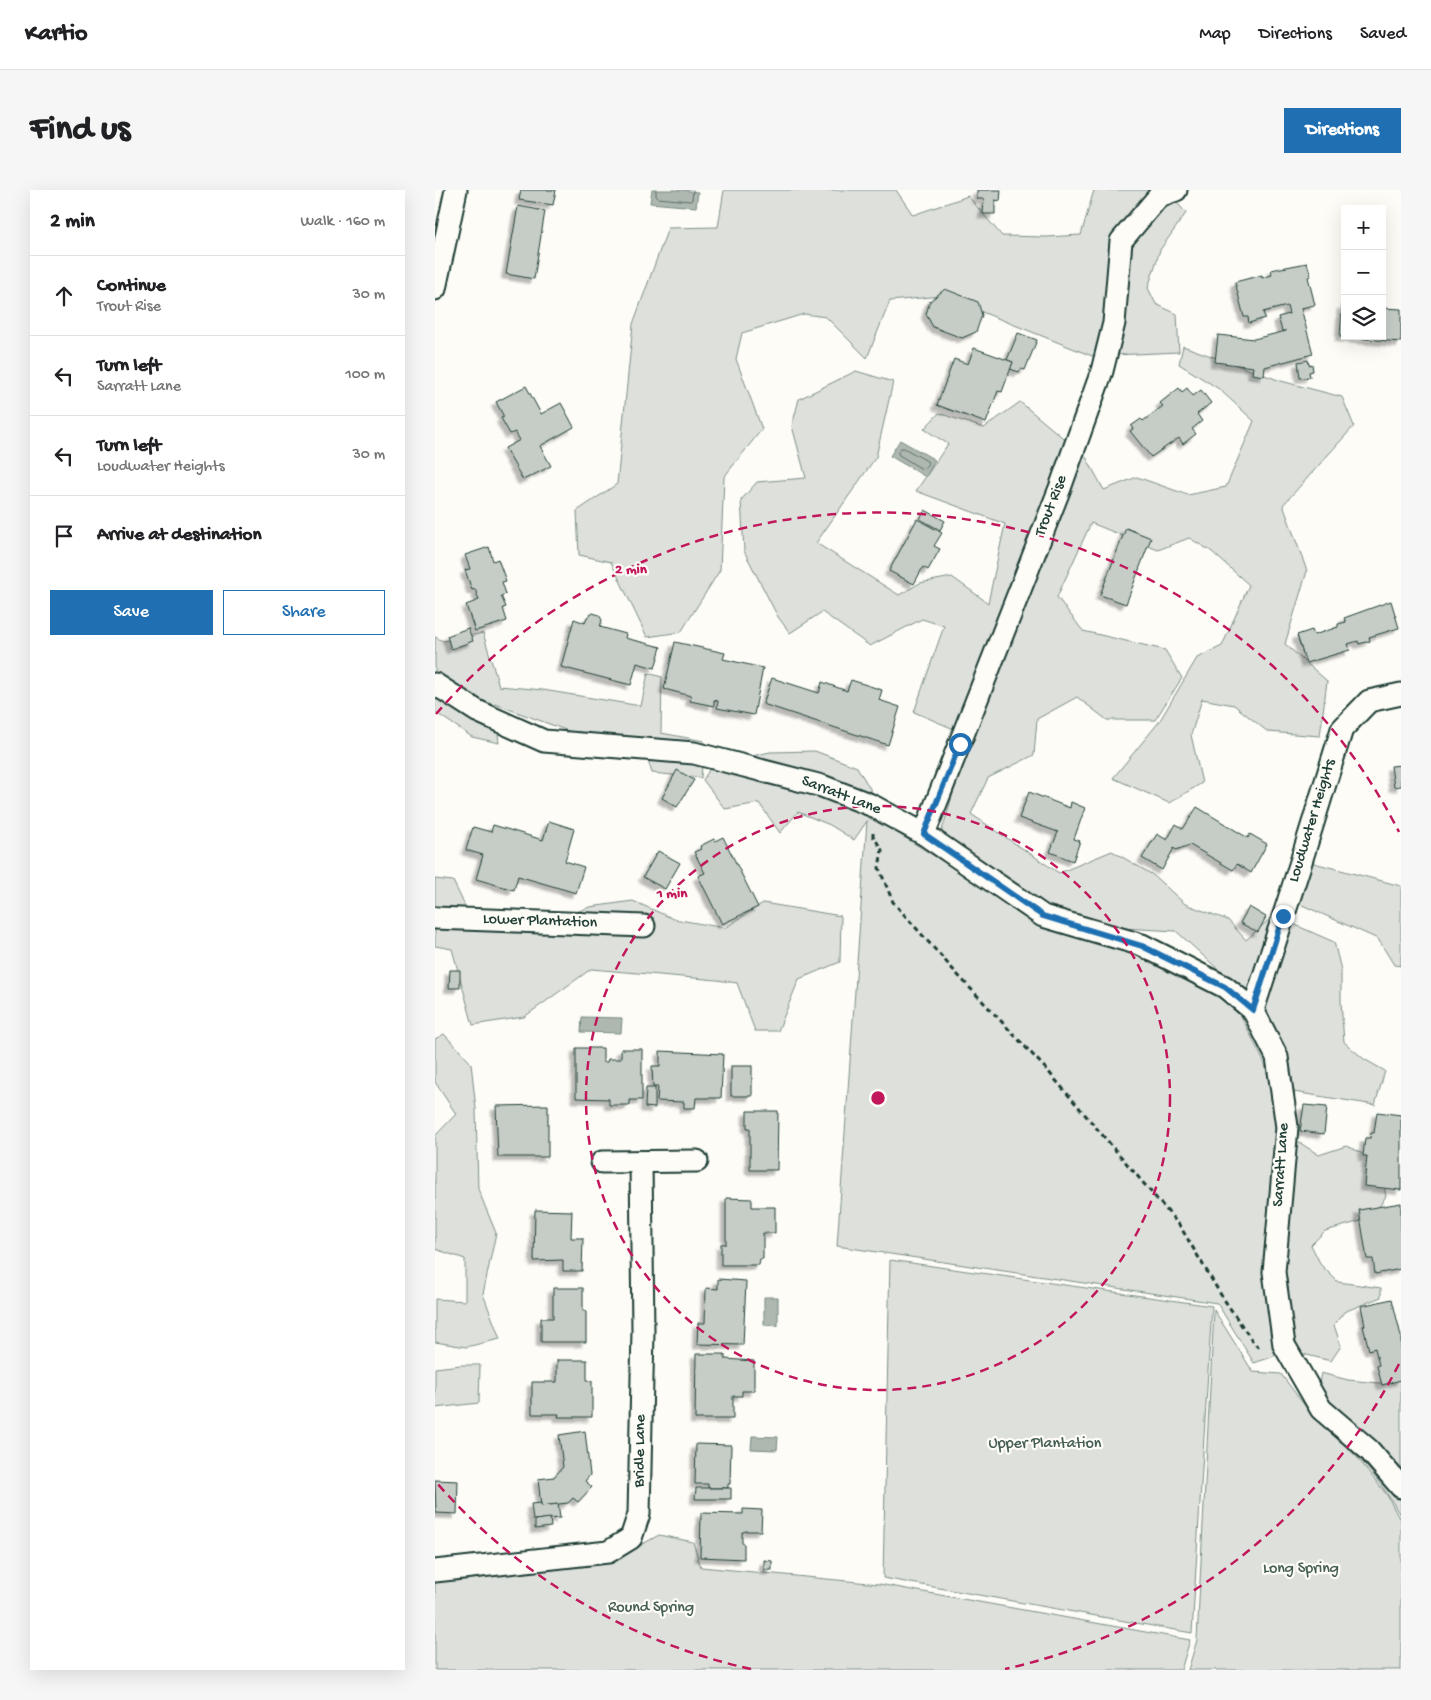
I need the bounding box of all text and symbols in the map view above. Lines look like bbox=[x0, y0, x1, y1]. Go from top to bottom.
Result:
text: Kartio bbox=[25, 20, 88, 49]
text: Map bbox=[1199, 24, 1231, 45]
text: Directions bbox=[1259, 24, 1332, 45]
text: Saved bbox=[1360, 24, 1406, 45]
button: Directions bbox=[1284, 108, 1401, 153]
text: Find us bbox=[30, 110, 130, 151]
map controls bbox=[1341, 205, 1386, 340]
button: + bbox=[1341, 205, 1386, 250]
text: 2 min bbox=[50, 210, 95, 235]
text: Walk · 160 m bbox=[300, 213, 385, 232]
button: − bbox=[1341, 250, 1386, 295]
text: Continue bbox=[97, 275, 166, 298]
icon: ahead bbox=[50, 282, 78, 310]
text: 30 m bbox=[352, 286, 385, 305]
button: layers bbox=[1341, 295, 1386, 340]
text: Trout Rise bbox=[97, 298, 161, 317]
text: Turn left bbox=[97, 355, 161, 378]
icon: left bbox=[50, 362, 78, 390]
text: 100 m bbox=[345, 366, 385, 385]
text: Sarratt Lane bbox=[97, 378, 181, 397]
text: Turn left bbox=[97, 435, 161, 458]
icon: left bbox=[50, 442, 78, 470]
text: 30 m bbox=[352, 446, 385, 465]
text: Loudwater Heights bbox=[97, 458, 225, 477]
street label: Trout Rise bbox=[1031, 472, 1073, 540]
icon: arrive bbox=[50, 522, 78, 550]
text: Arrive at destination bbox=[97, 524, 261, 547]
text: 2 min bbox=[615, 561, 648, 579]
button: Save bbox=[50, 590, 213, 635]
button: Share bbox=[223, 590, 385, 635]
route start bbox=[949, 733, 972, 756]
street label: Loudwater Heights bbox=[1285, 756, 1341, 885]
street label: Sarratt Lane bbox=[798, 772, 884, 820]
text: 1 min bbox=[656, 885, 688, 903]
route end bbox=[1272, 905, 1295, 928]
street label: Lower Plantation bbox=[482, 911, 598, 934]
centre of rings bbox=[869, 1089, 887, 1107]
street label: Sarratt Lane bbox=[1270, 1122, 1294, 1208]
street label: Bridle Lane bbox=[631, 1414, 651, 1489]
park label: Upper Plantation bbox=[989, 1435, 1102, 1454]
park label: Long Spring bbox=[1263, 1560, 1339, 1579]
park label: Round Spring bbox=[608, 1599, 694, 1618]

